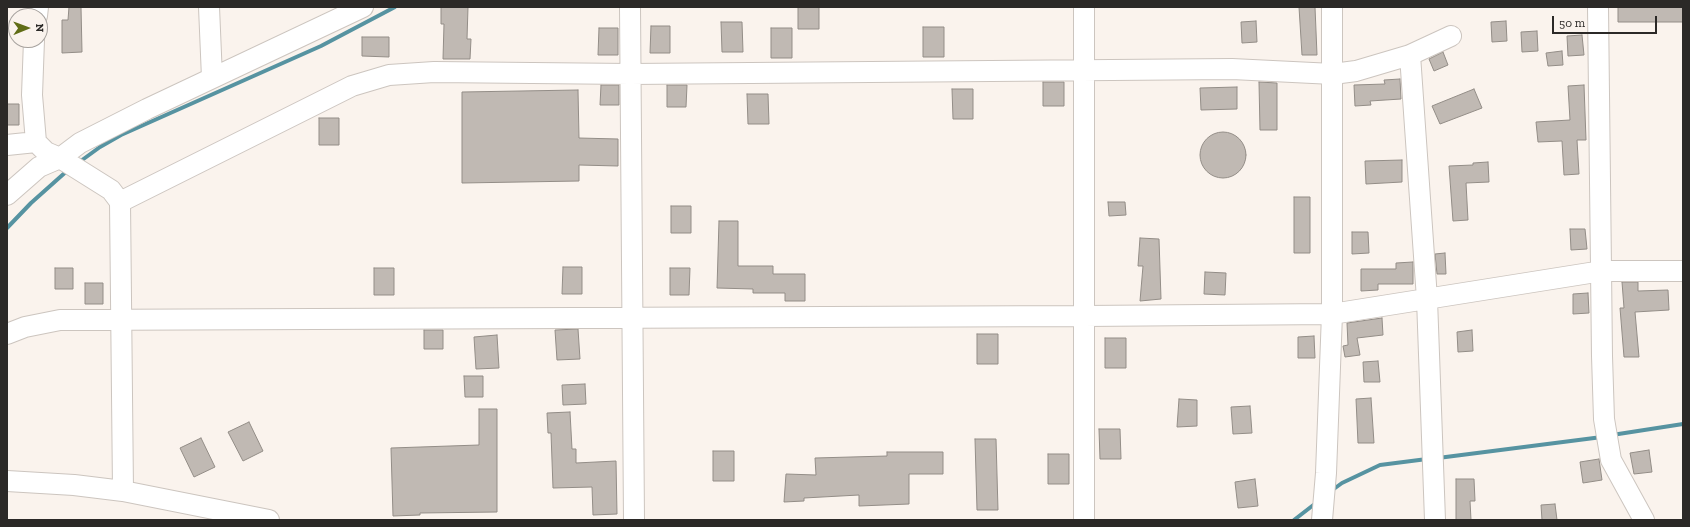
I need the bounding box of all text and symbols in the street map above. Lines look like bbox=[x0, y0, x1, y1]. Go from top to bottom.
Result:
north arrow bbox=[8, 8, 48, 48]
scale bar bbox=[1554, 8, 1659, 34]
text: 50 m bbox=[1559, 16, 1585, 30]
text: N bbox=[33, 23, 46, 32]

